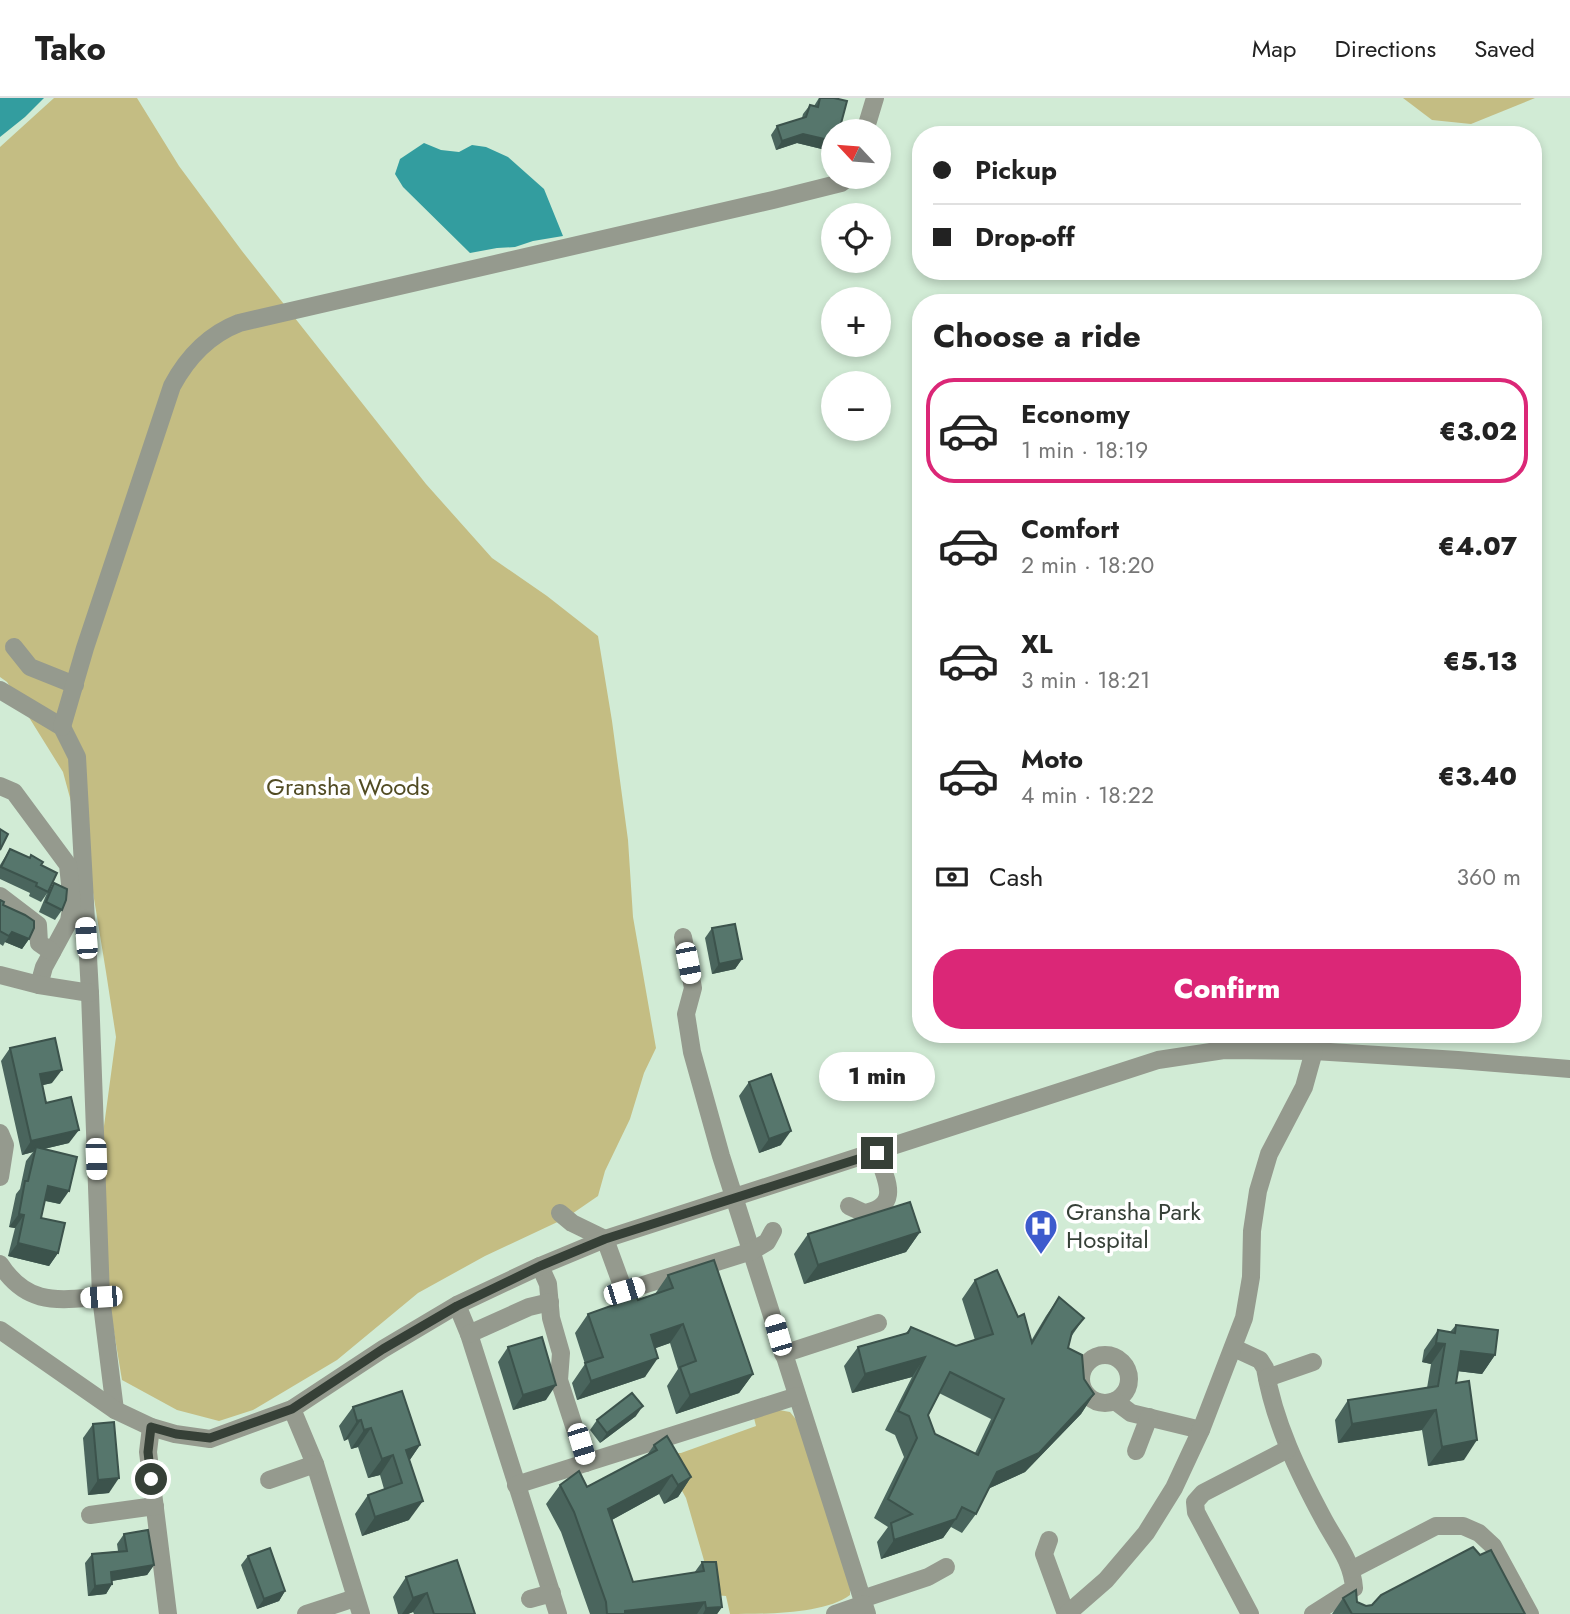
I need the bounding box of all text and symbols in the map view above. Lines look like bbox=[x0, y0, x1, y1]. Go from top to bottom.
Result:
text: Tako bbox=[35, 25, 106, 72]
text: Map bbox=[1252, 31, 1297, 66]
text: Directions bbox=[1335, 31, 1436, 66]
text: Saved bbox=[1474, 31, 1535, 66]
north arrow bbox=[821, 119, 891, 189]
map controls bbox=[821, 119, 891, 441]
text: Pickup bbox=[975, 151, 1057, 189]
button: locate bbox=[821, 203, 891, 273]
text: Drop-off bbox=[975, 218, 1075, 256]
button: + bbox=[821, 287, 891, 357]
text: Choose a ride bbox=[933, 313, 1141, 359]
button: − bbox=[821, 371, 891, 441]
text: Economy bbox=[1021, 395, 1130, 433]
icon: car bbox=[937, 399, 1000, 462]
text: €3.02 bbox=[1439, 412, 1517, 450]
text: 1 min · 18:19 bbox=[1021, 433, 1148, 467]
text: Comfort bbox=[1021, 510, 1119, 548]
icon: car bbox=[937, 514, 1000, 577]
text: €4.07 bbox=[1438, 527, 1517, 565]
text: 2 min · 18:20 bbox=[1021, 548, 1154, 582]
text: XL bbox=[1021, 625, 1053, 663]
icon: car bbox=[937, 629, 1000, 692]
text: €5.13 bbox=[1443, 642, 1517, 680]
text: 3 min · 18:21 bbox=[1021, 663, 1150, 697]
text: Moto bbox=[1021, 740, 1083, 778]
icon: car bbox=[937, 744, 1000, 807]
text: €3.40 bbox=[1438, 757, 1517, 795]
park label: Gransha Woods bbox=[266, 769, 430, 804]
text: 4 min · 18:22 bbox=[1021, 778, 1154, 812]
icon: cash bbox=[933, 858, 971, 896]
text: Cash bbox=[989, 858, 1043, 896]
text: 360 m bbox=[1457, 860, 1521, 894]
car bbox=[75, 916, 98, 960]
car bbox=[674, 940, 703, 986]
button: Confirm bbox=[933, 949, 1521, 1029]
callout: 1 min bbox=[819, 1052, 935, 1100]
text: 1 min bbox=[848, 1059, 906, 1093]
route end bbox=[861, 1137, 893, 1169]
car bbox=[85, 1138, 108, 1180]
place label: Gransha Park Hospital bbox=[1066, 1194, 1201, 1257]
hospital icon: Gransha Park Hospital bbox=[1022, 1207, 1060, 1256]
car bbox=[601, 1275, 648, 1307]
car bbox=[80, 1285, 123, 1309]
car bbox=[763, 1312, 794, 1358]
car bbox=[565, 1421, 598, 1467]
route start bbox=[135, 1463, 167, 1495]

